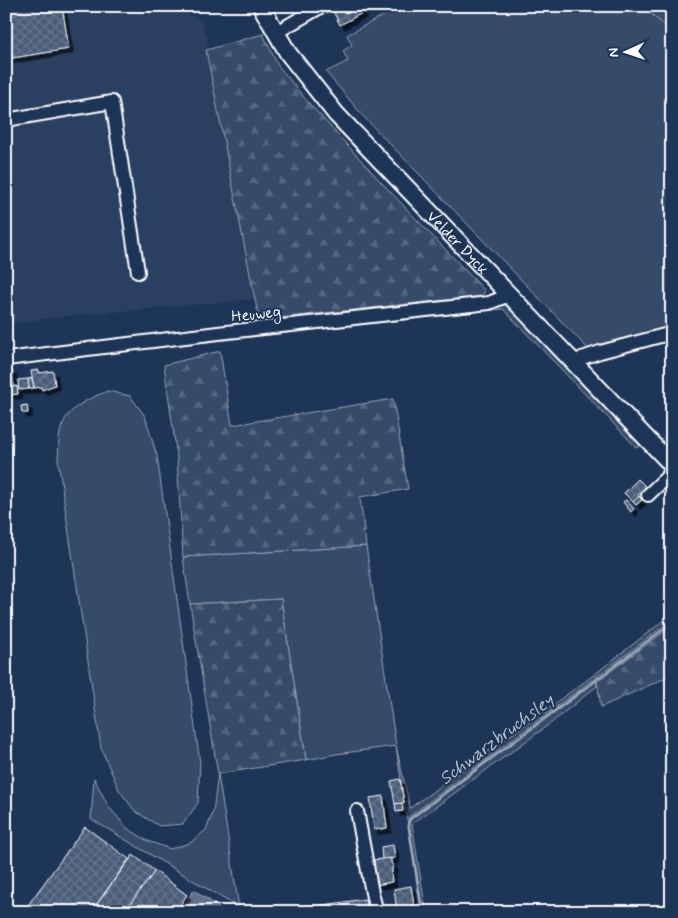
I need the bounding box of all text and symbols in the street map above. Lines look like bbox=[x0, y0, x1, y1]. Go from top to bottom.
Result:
north arrow bbox=[600, 28, 650, 78]
text: N bbox=[605, 47, 623, 58]
street label: Velder Dyck bbox=[422, 206, 493, 280]
street label: Heuweg bbox=[230, 301, 282, 329]
water label: Schwarzbruchsley bbox=[434, 688, 560, 791]

